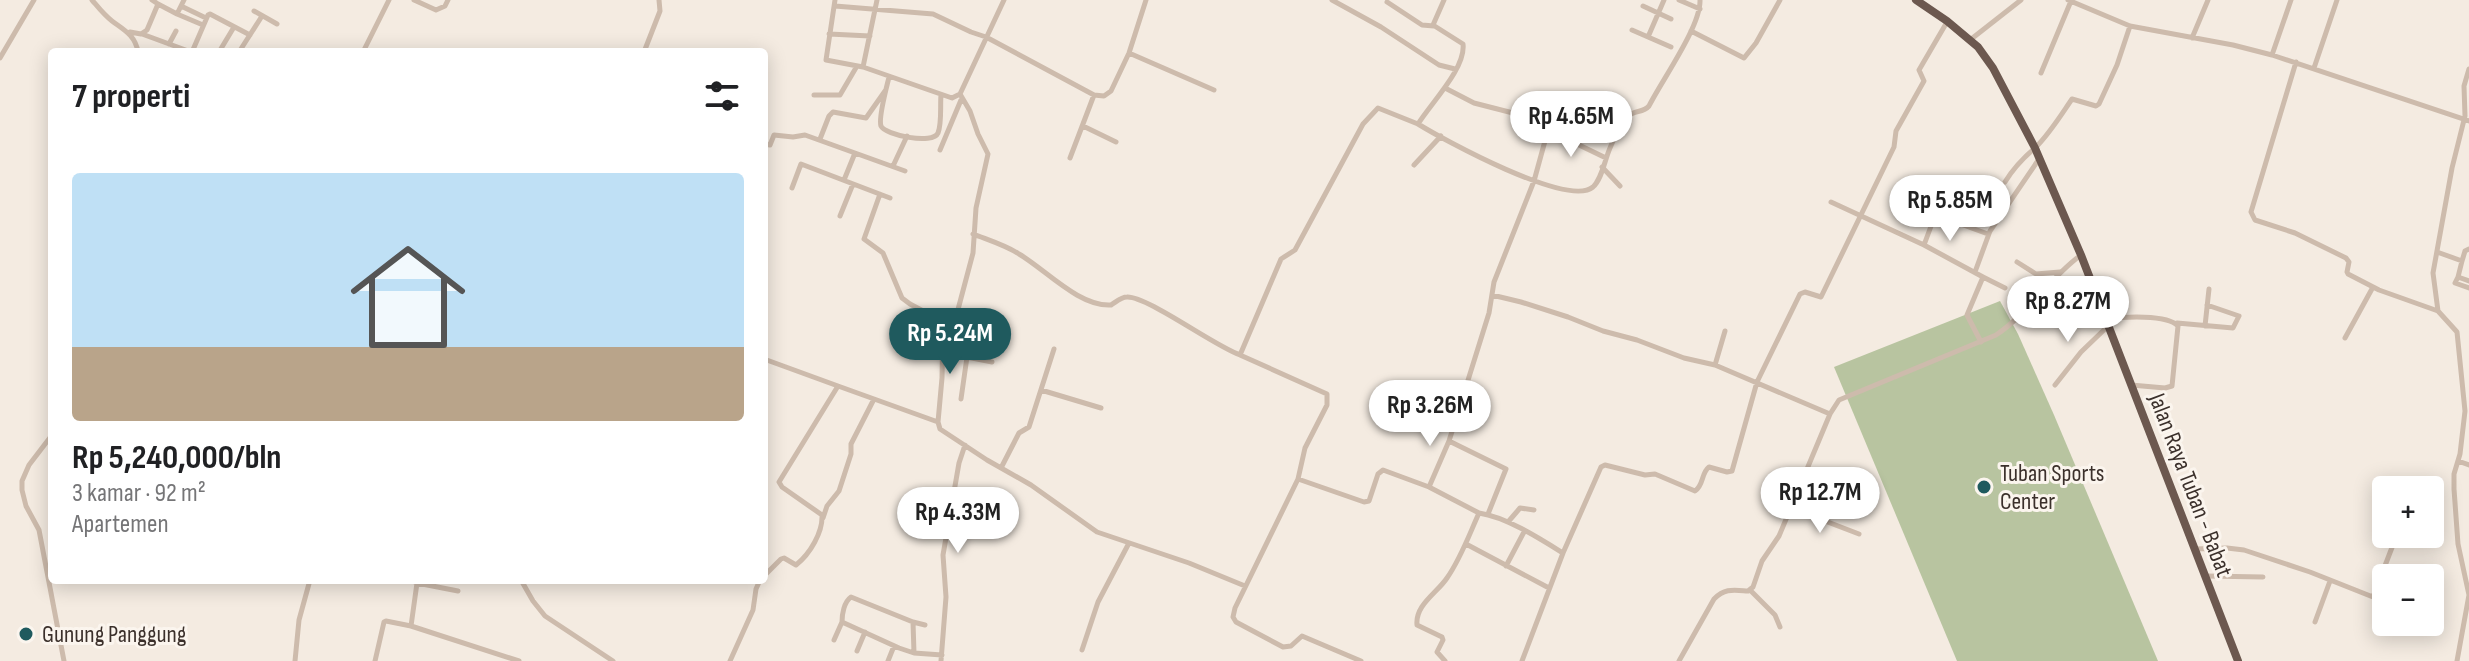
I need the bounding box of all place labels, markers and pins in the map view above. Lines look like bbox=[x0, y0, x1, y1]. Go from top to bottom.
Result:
pin: Rp 4.65M bbox=[1488, 91, 1654, 159]
pin: Rp 5.85M bbox=[1867, 175, 2033, 243]
pin: Rp 8.27M bbox=[1985, 276, 2151, 344]
pin: Rp 5.24M bbox=[867, 308, 1033, 376]
pin: Rp 3.26M bbox=[1347, 380, 1513, 448]
place label: Tuban Sports Center bbox=[2000, 459, 2104, 516]
pin: Rp 12.7M bbox=[1737, 467, 1903, 535]
marker: Tuban Sports Center bbox=[1975, 478, 1993, 496]
pin: Rp 4.33M bbox=[875, 487, 1041, 555]
place label: Gunung Panggung bbox=[42, 620, 186, 649]
marker: Gunung Panggung bbox=[17, 625, 35, 643]

